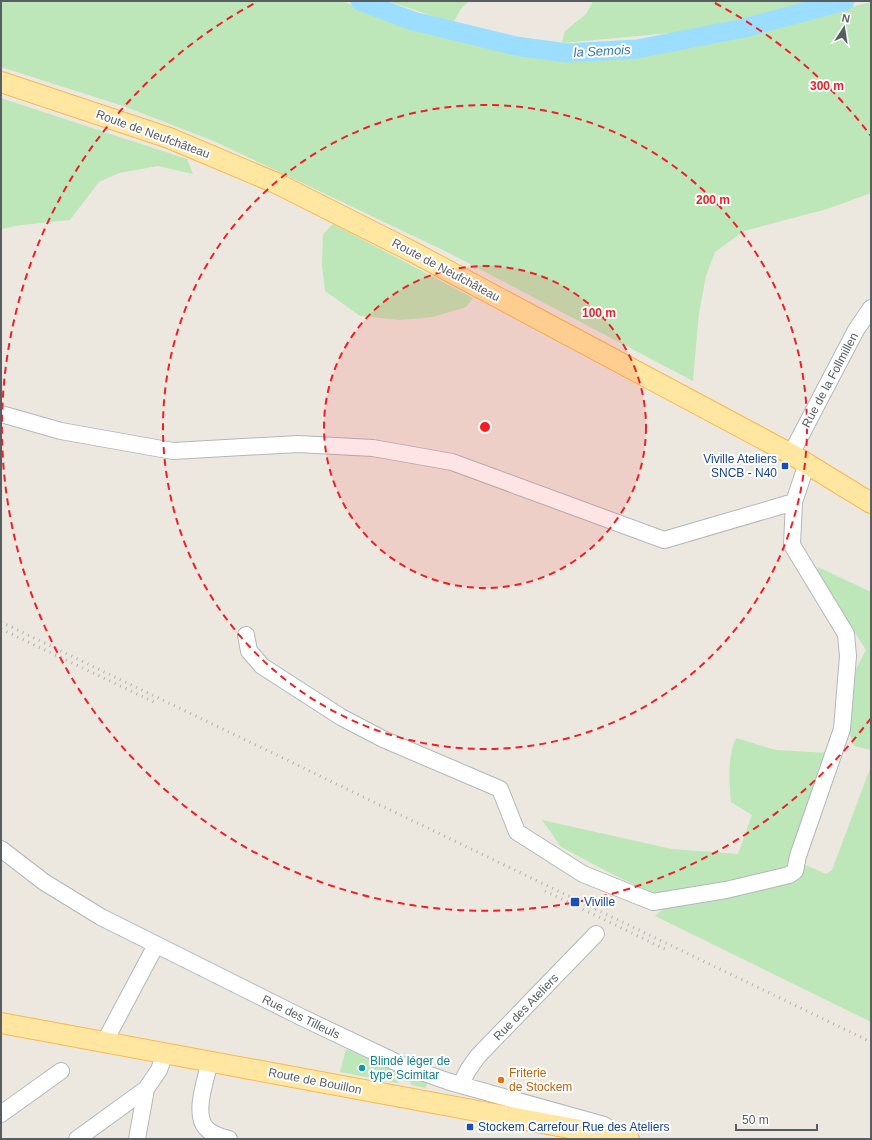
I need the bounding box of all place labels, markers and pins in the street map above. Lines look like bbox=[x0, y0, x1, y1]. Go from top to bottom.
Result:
centre of rings bbox=[478, 420, 492, 434]
place label: Viville Ateliers SNCB - N40 bbox=[703, 452, 777, 480]
marker: Viville Ateliers SNCB - N40 bbox=[780, 461, 790, 471]
place label: Viville bbox=[584, 895, 615, 909]
marker: Viville bbox=[569, 896, 581, 908]
place label: Blindé léger de type Scimitar bbox=[370, 1054, 450, 1082]
marker: Blindé léger de type Scimitar bbox=[357, 1063, 367, 1073]
place label: Friterie de Stockem bbox=[509, 1066, 572, 1094]
marker: Friterie de Stockem bbox=[496, 1075, 506, 1085]
place label: Stockem Carrefour Rue des Ateliers bbox=[478, 1120, 669, 1134]
marker: Stockem Carrefour Rue des Ateliers bbox=[465, 1122, 475, 1132]

